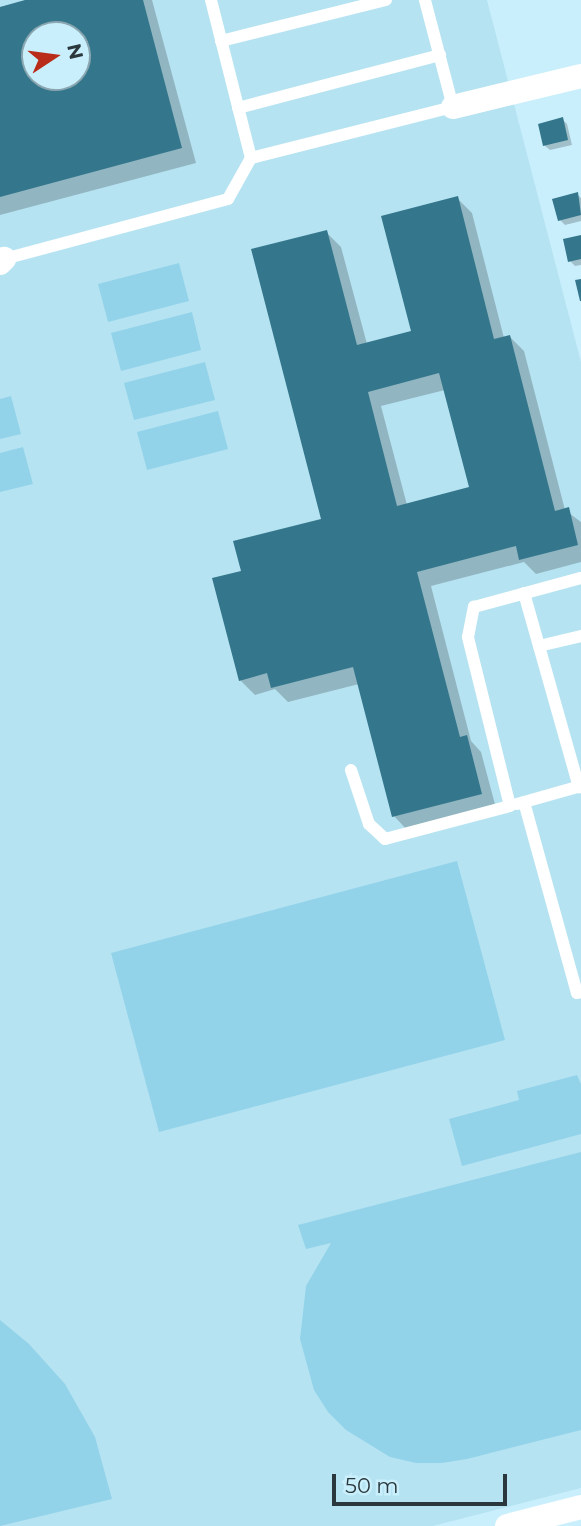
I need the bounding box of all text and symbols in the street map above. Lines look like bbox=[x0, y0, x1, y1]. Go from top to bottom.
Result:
north arrow bbox=[21, 21, 91, 91]
text: N bbox=[62, 42, 88, 62]
scale bar bbox=[336, 1460, 511, 1504]
text: 50 m bbox=[345, 1473, 399, 1498]

